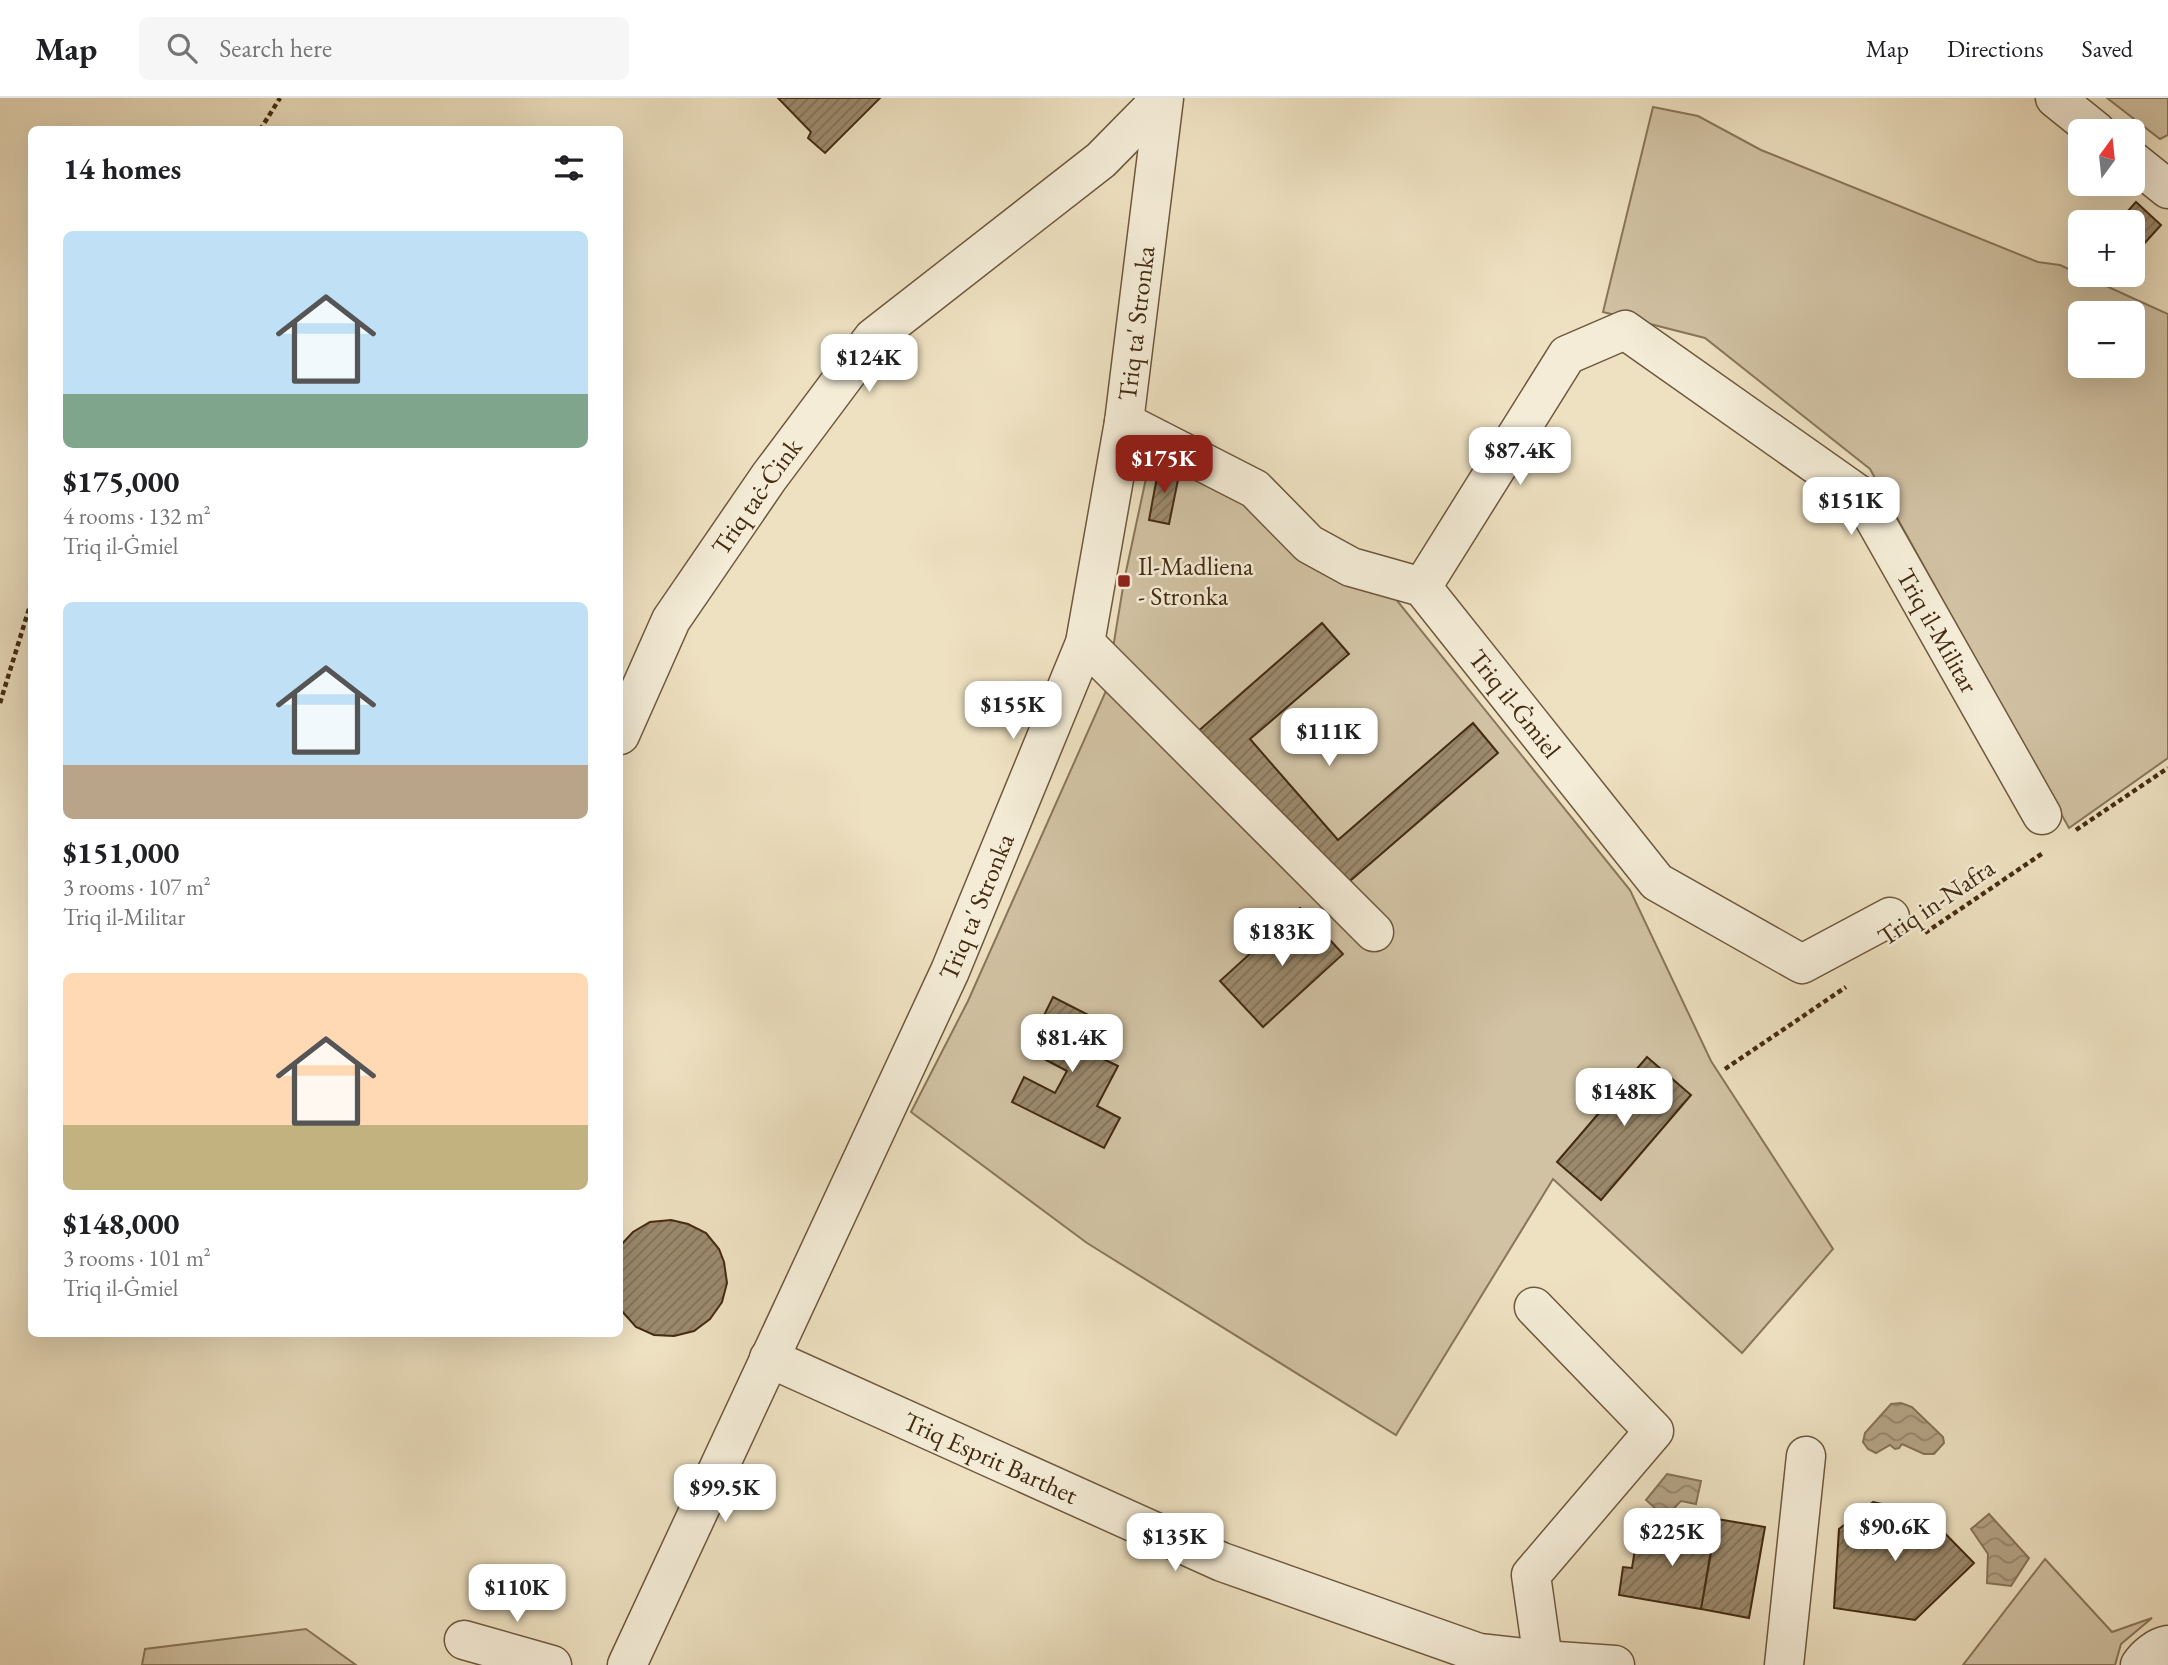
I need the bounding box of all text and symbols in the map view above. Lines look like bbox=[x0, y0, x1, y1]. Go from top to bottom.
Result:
search box bbox=[139, 17, 629, 80]
text: Map bbox=[35, 27, 97, 70]
icon: search bbox=[163, 29, 201, 67]
text: Search here bbox=[219, 31, 332, 65]
text: Map bbox=[1866, 33, 1909, 64]
text: Directions bbox=[1947, 33, 2044, 64]
text: Saved bbox=[2082, 33, 2133, 64]
north arrow bbox=[2068, 119, 2146, 196]
map controls bbox=[2068, 119, 2145, 378]
text: 14 homes bbox=[63, 149, 181, 188]
icon: filters bbox=[550, 149, 588, 187]
button: + bbox=[2068, 210, 2145, 287]
street label: Triq ta' Stronka bbox=[1110, 243, 1163, 403]
icon: home bbox=[263, 276, 389, 402]
button: − bbox=[2068, 301, 2145, 378]
pin: $124K bbox=[820, 334, 918, 394]
text: $124K bbox=[837, 342, 901, 372]
pin: $87.4K bbox=[1463, 428, 1577, 487]
street label: Triq taċ-Ċink bbox=[704, 430, 810, 562]
text: $87.4K bbox=[1485, 435, 1555, 465]
pin: $175K bbox=[1115, 436, 1213, 495]
text: $175K bbox=[1132, 443, 1196, 473]
text: $175,000 bbox=[63, 462, 179, 501]
pin: $151K bbox=[1802, 478, 1900, 537]
text: $151K bbox=[1819, 485, 1883, 515]
text: 4 rooms · 132 m² bbox=[63, 501, 211, 531]
text: Triq il-Ġmiel bbox=[63, 531, 178, 561]
place label: Il-Madliena - Stronka bbox=[1138, 549, 1254, 613]
street label: Triq il-Militar bbox=[1889, 562, 1986, 699]
marker: Il-Madliena - Stronka bbox=[1116, 573, 1132, 589]
street label: Triq il-Ġmiel bbox=[1461, 642, 1569, 765]
icon: home bbox=[263, 647, 389, 773]
pin: $155K bbox=[964, 682, 1062, 741]
text: $155K bbox=[981, 689, 1045, 719]
pin: $111K bbox=[1280, 708, 1378, 768]
text: $111K bbox=[1297, 716, 1361, 746]
street label: Triq ta' Stronka bbox=[931, 828, 1022, 986]
text: $151,000 bbox=[63, 833, 179, 872]
street label: Triq in-Nafra bbox=[1871, 850, 2002, 954]
text: 3 rooms · 107 m² bbox=[63, 872, 211, 902]
text: Triq il-Militar bbox=[63, 902, 185, 932]
pin: $183K bbox=[1233, 908, 1331, 968]
text: $183K bbox=[1250, 916, 1314, 946]
pin: $81.4K bbox=[1015, 1014, 1129, 1074]
icon: home bbox=[263, 1018, 389, 1144]
text: $81.4K bbox=[1037, 1022, 1107, 1052]
pin: $148K bbox=[1575, 1068, 1673, 1128]
text: $148K bbox=[1592, 1076, 1656, 1106]
text: $148,000 bbox=[63, 1204, 179, 1243]
text: 3 rooms · 101 m² bbox=[63, 1243, 211, 1273]
text: Triq il-Ġmiel bbox=[63, 1273, 178, 1303]
street label: Triq Esprit Barthet bbox=[898, 1404, 1083, 1512]
pin: $99.5K bbox=[668, 1464, 782, 1524]
text: $99.5K bbox=[690, 1472, 760, 1502]
pin: $90.6K bbox=[1838, 1504, 1952, 1563]
pin: $225K bbox=[1623, 1508, 1721, 1568]
text: $90.6K bbox=[1860, 1511, 1930, 1541]
pin: $135K bbox=[1126, 1514, 1224, 1573]
text: $225K bbox=[1640, 1516, 1704, 1546]
text: $135K bbox=[1143, 1521, 1207, 1551]
pin: $110K bbox=[468, 1564, 566, 1624]
text: $110K bbox=[485, 1572, 549, 1602]

